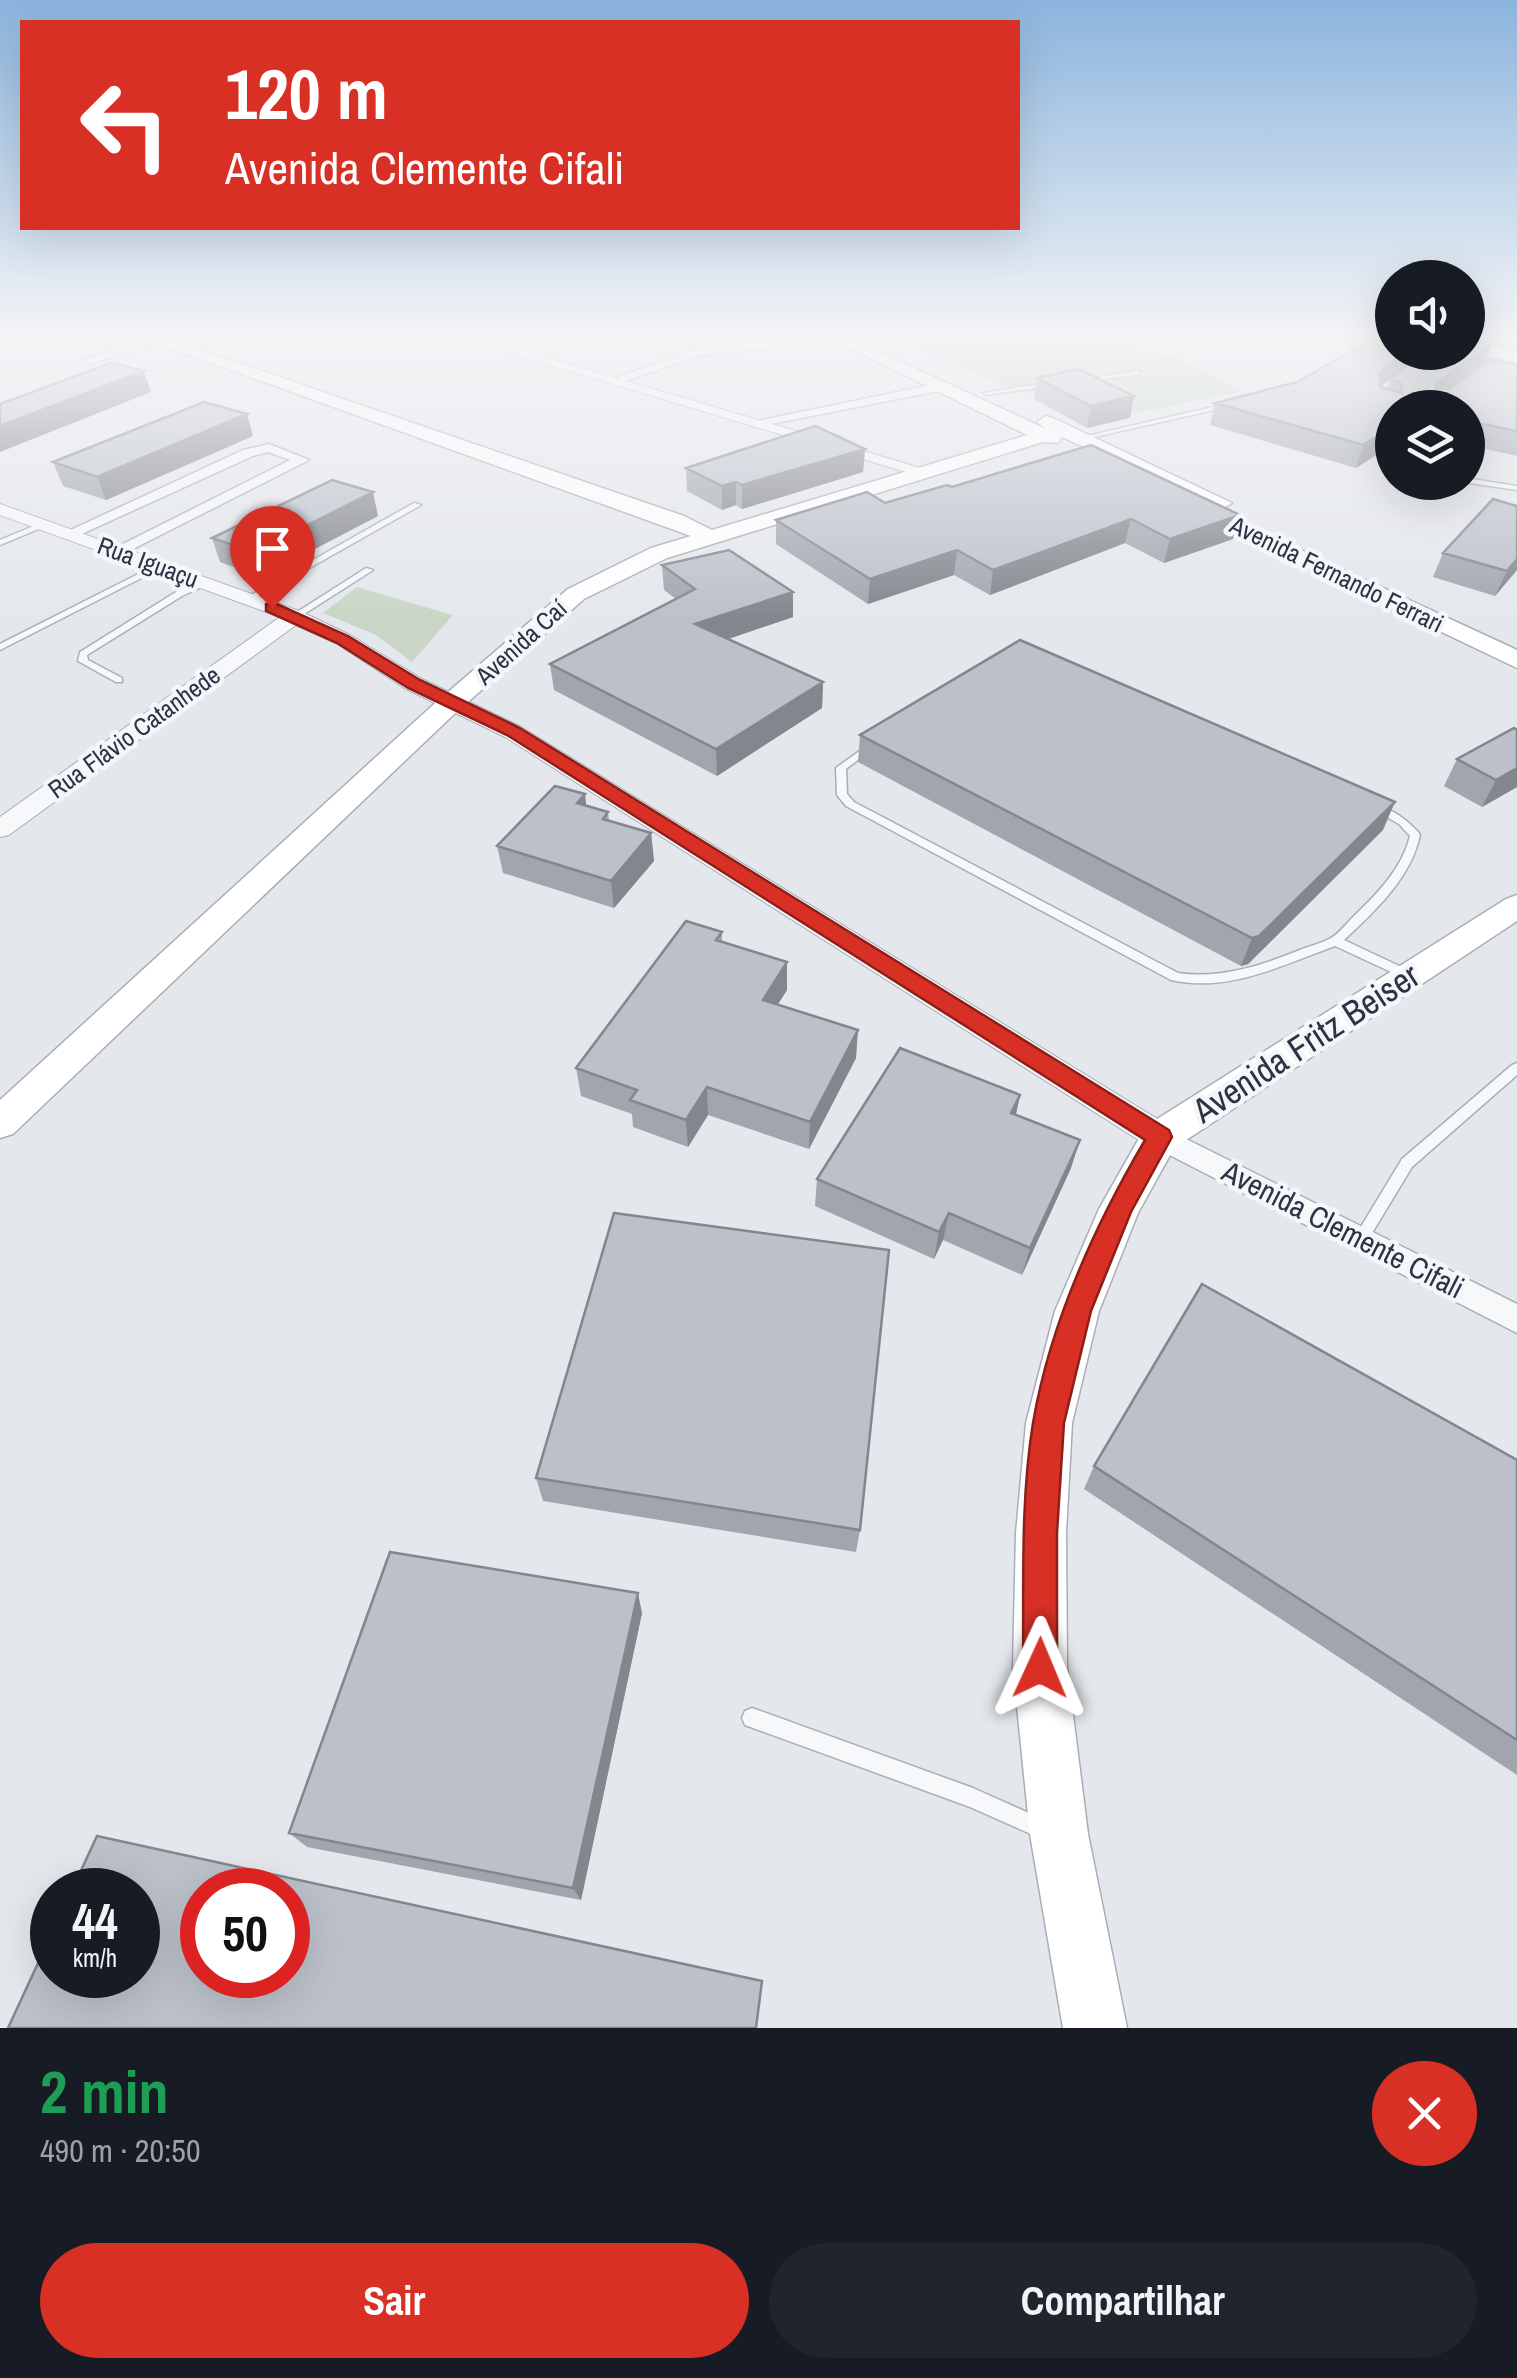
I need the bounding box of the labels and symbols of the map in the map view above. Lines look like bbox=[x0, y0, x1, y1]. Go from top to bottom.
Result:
pin bbox=[230, 506, 315, 609]
street label: Avenida Fernando Ferrari bbox=[1224, 507, 1449, 640]
street label: Rua Iguaçu bbox=[93, 528, 203, 596]
street label: Avenida Caí bbox=[467, 592, 574, 693]
street label: Rua Flávio Catanhede bbox=[41, 658, 227, 806]
street label: Avenida Fritz Beiser bbox=[1183, 952, 1428, 1134]
street label: Avenida Clemente Cifali bbox=[1215, 1150, 1471, 1307]
position arrow bbox=[988, 1616, 1092, 1720]
speed limit sign: 50 bbox=[180, 1868, 310, 1998]

